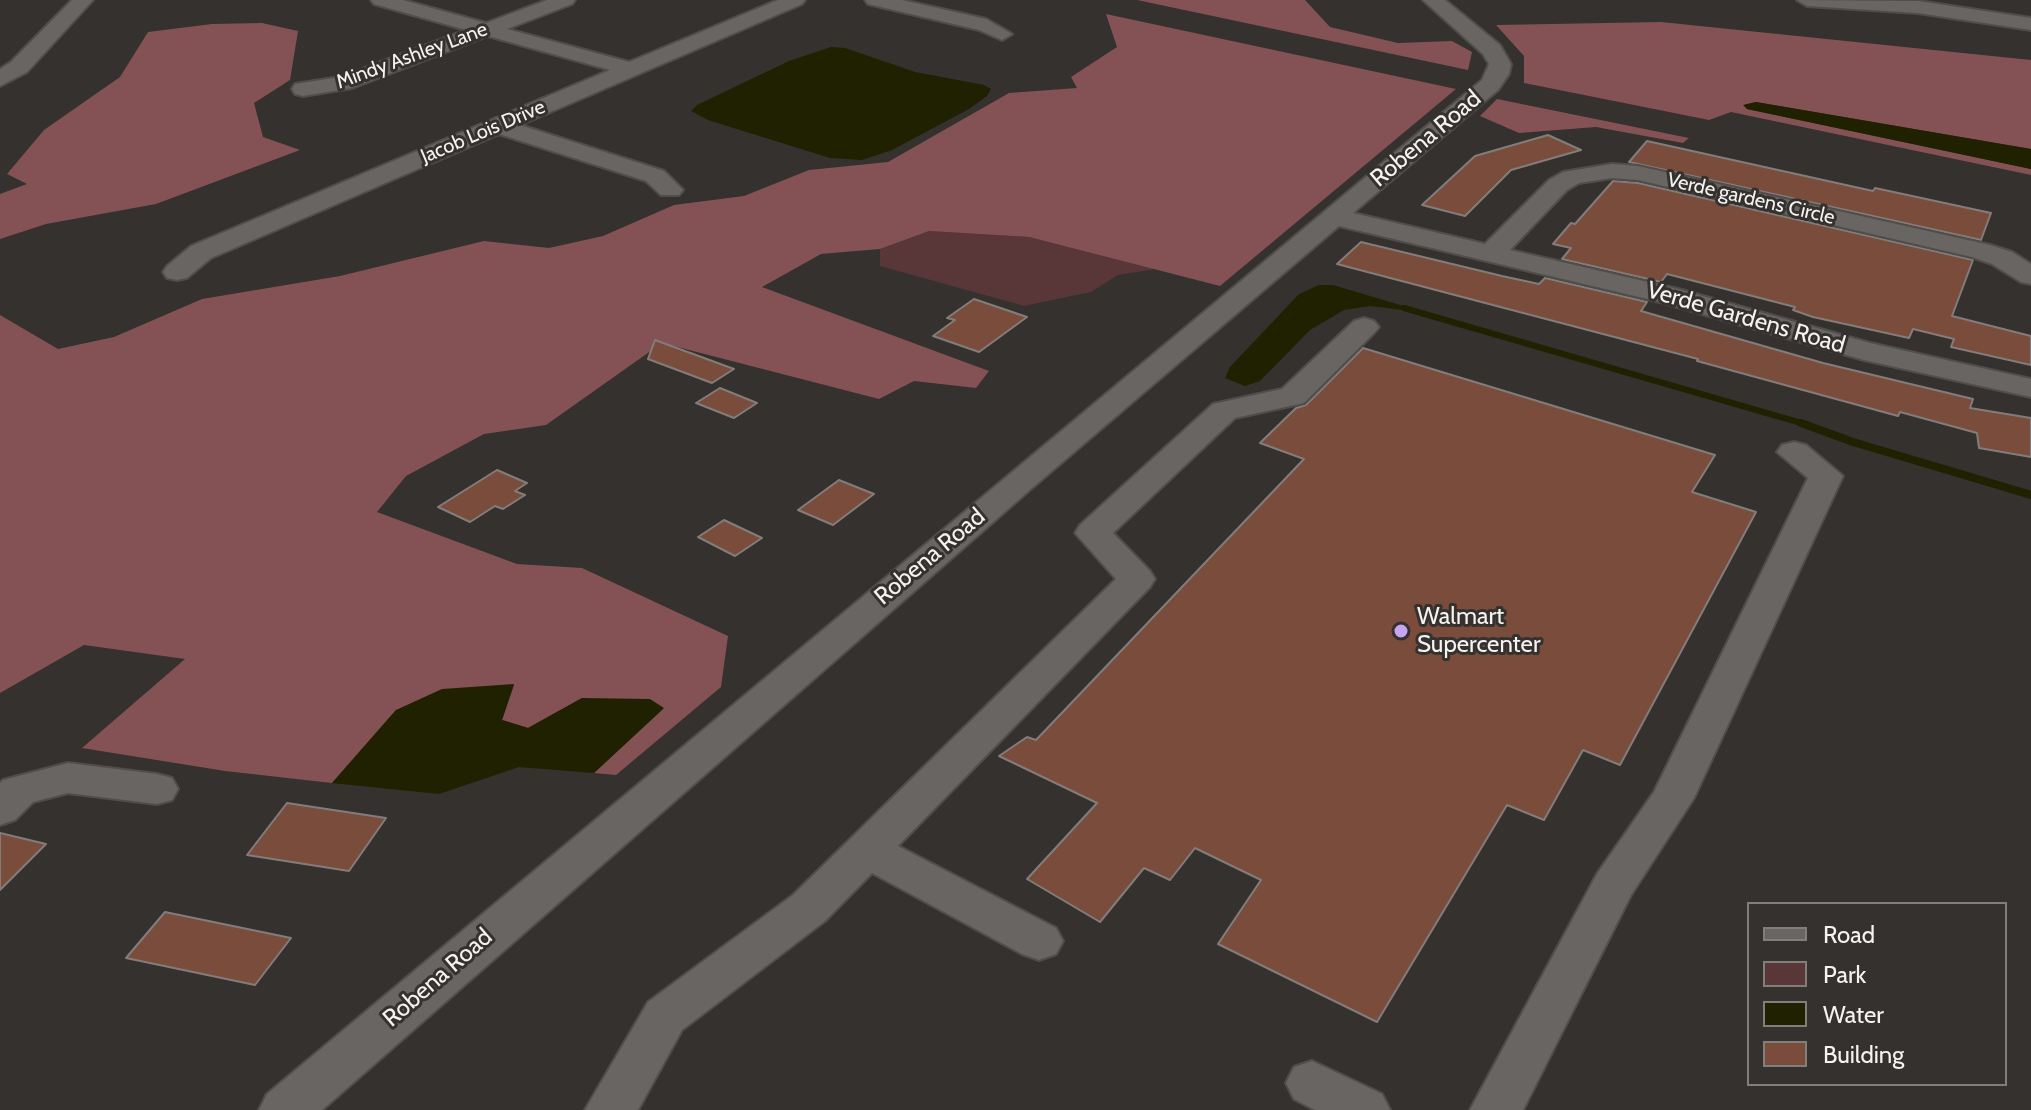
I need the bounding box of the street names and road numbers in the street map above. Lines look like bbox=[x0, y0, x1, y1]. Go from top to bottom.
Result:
street label: Mindy Ashley Lane bbox=[333, 18, 491, 94]
street label: Robena Road bbox=[1365, 85, 1487, 193]
street label: Jacob Lois Drive bbox=[417, 95, 549, 169]
street label: Verde gardens Circle bbox=[1665, 168, 1837, 230]
street label: Verde Gardens Road bbox=[1643, 276, 1849, 360]
street label: Robena Road bbox=[869, 503, 991, 611]
street label: Robena Road bbox=[378, 923, 498, 1033]

